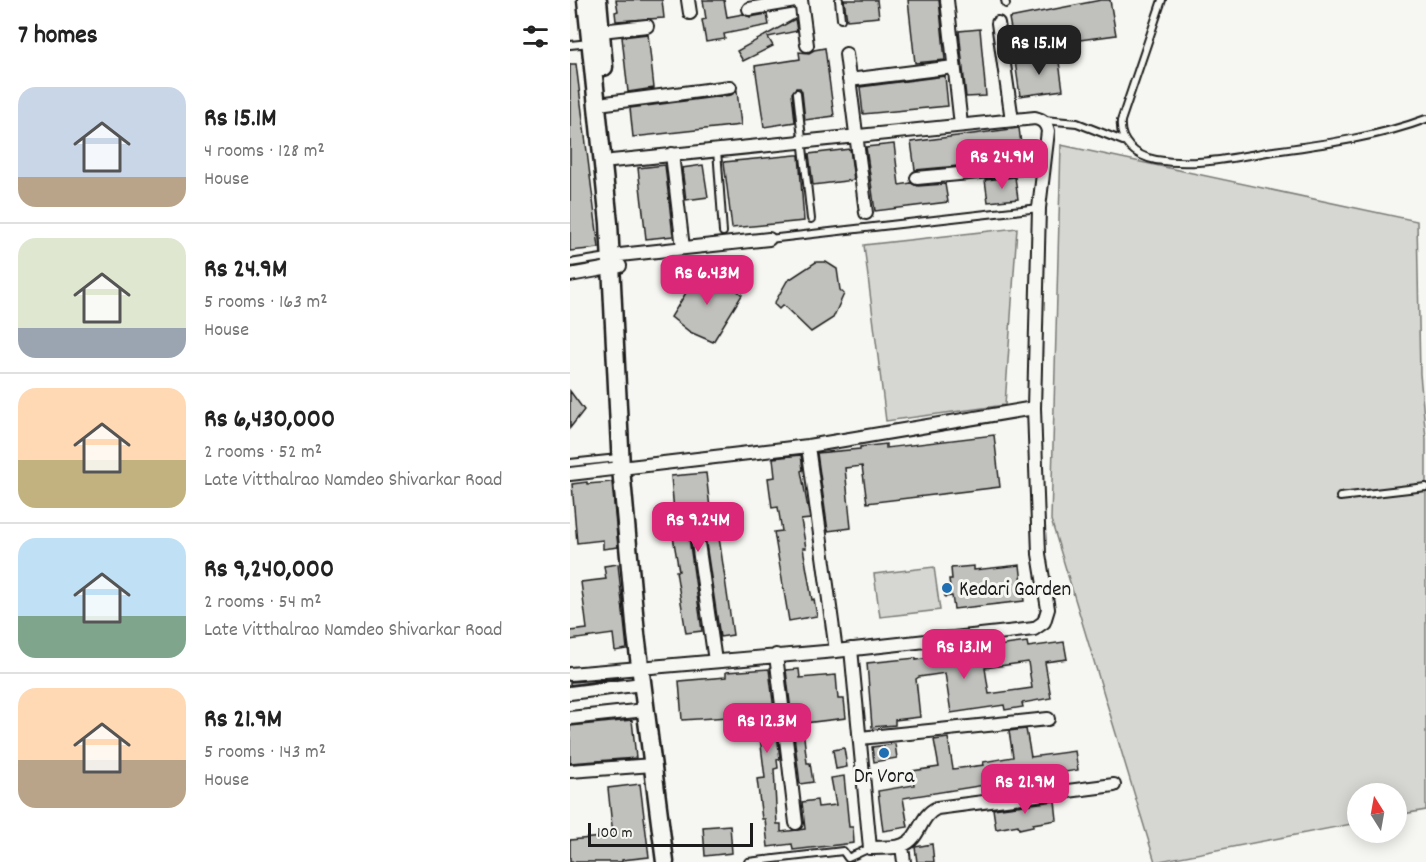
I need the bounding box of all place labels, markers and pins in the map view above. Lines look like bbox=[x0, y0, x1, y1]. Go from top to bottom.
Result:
pin: Rs 15.1M bbox=[977, 25, 1101, 76]
pin: Rs 24.9M bbox=[940, 139, 1064, 190]
pin: Rs 6.43M bbox=[645, 255, 769, 306]
pin: Rs 9.24M bbox=[636, 502, 760, 553]
place label: Kedari Garden bbox=[959, 576, 1071, 606]
marker: Kedari Garden bbox=[940, 581, 954, 595]
pin: Rs 13.1M bbox=[902, 629, 1026, 680]
pin: Rs 12.3M bbox=[705, 703, 829, 754]
marker: Dr Vora bbox=[877, 746, 891, 760]
place label: Dr Vora bbox=[854, 763, 915, 793]
pin: Rs 21.9M bbox=[963, 764, 1087, 815]

